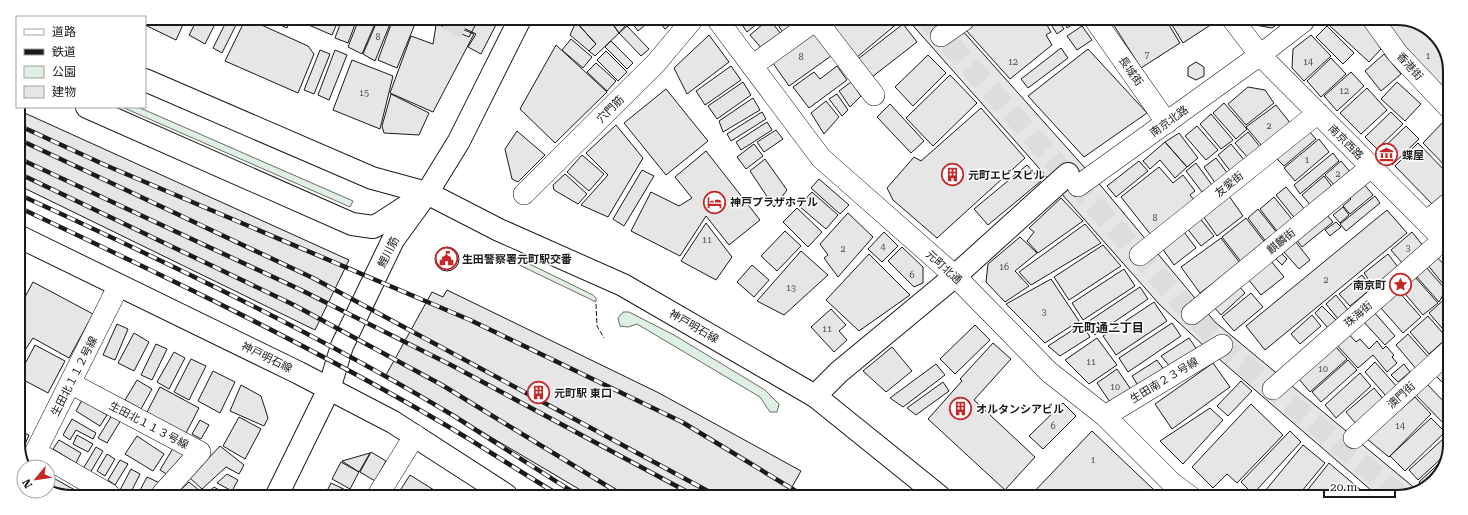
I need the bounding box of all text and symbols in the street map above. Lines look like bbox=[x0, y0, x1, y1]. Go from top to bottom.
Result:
legend bbox=[16, 16, 146, 108]
text: 道路 bbox=[52, 25, 76, 39]
house number: 8 bbox=[375, 32, 381, 42]
text: 鉄道 bbox=[52, 45, 76, 59]
house number: 7 bbox=[1144, 50, 1150, 60]
street label: 香港街 bbox=[1394, 50, 1425, 83]
house number: 1 bbox=[1425, 51, 1431, 61]
house number: 8 bbox=[798, 52, 804, 62]
street label: 長城街 bbox=[1116, 54, 1145, 89]
house number: 12 bbox=[1008, 57, 1018, 67]
house number: 14 bbox=[1303, 57, 1313, 67]
text: 公園 bbox=[52, 65, 76, 79]
text: 建物 bbox=[52, 85, 76, 99]
house number: 12 bbox=[1339, 86, 1349, 96]
house number: 15 bbox=[359, 88, 369, 98]
street label: 穴門筋 bbox=[594, 93, 627, 126]
street label: 南京北路 bbox=[1148, 103, 1191, 140]
house number: 2 bbox=[1266, 121, 1272, 131]
street label: 南京西路 bbox=[1325, 122, 1366, 163]
museum icon: 蝶屋 bbox=[1373, 142, 1399, 168]
place label: 蝶屋 bbox=[1402, 149, 1424, 162]
house number: 1 bbox=[1304, 155, 1310, 165]
building icon: 元町エビスビル bbox=[940, 162, 966, 188]
place label: 元町エビスビル bbox=[968, 169, 1045, 182]
street label: 友愛街 bbox=[1212, 169, 1246, 200]
house number: 2 bbox=[1335, 169, 1341, 179]
hotel icon: 神戸プラザホテル bbox=[702, 189, 728, 215]
place label: 神戸プラザホテル bbox=[730, 196, 818, 209]
house number: 8 bbox=[1152, 213, 1158, 223]
street label: 麒麟街 bbox=[1264, 226, 1298, 257]
street label: 鯉川筋 bbox=[375, 235, 402, 270]
house number: 11 bbox=[702, 235, 712, 245]
house number: 4 bbox=[880, 242, 886, 252]
house number: 3 bbox=[1405, 243, 1411, 253]
house number: 2 bbox=[840, 244, 846, 254]
public building icon: 生田警察署元町駅交番 bbox=[434, 246, 460, 272]
street label: 元町北通 bbox=[923, 248, 964, 287]
place label: 生田警察署元町駅交番 bbox=[462, 253, 572, 266]
house number: 16 bbox=[999, 262, 1009, 272]
house number: 6 bbox=[909, 270, 915, 280]
place icon: 南京町 bbox=[1388, 272, 1414, 298]
house number: 2 bbox=[1323, 275, 1329, 285]
place label: 南京町 bbox=[1353, 279, 1386, 292]
house number: 13 bbox=[786, 283, 796, 293]
street label: 珠海街 bbox=[1342, 299, 1375, 330]
street label: 神戸明石線 bbox=[667, 307, 721, 346]
house number: 3 bbox=[1041, 307, 1047, 317]
district label: 元町通二丁目 bbox=[1072, 321, 1144, 335]
house number: 11 bbox=[822, 324, 832, 334]
street label: 生田北１１２号線 bbox=[49, 334, 100, 418]
street label: 神戸明石線 bbox=[239, 340, 294, 375]
street label: 生田南２３号線 bbox=[1128, 355, 1201, 406]
house number: 11 bbox=[1086, 357, 1096, 367]
house number: 10 bbox=[1318, 364, 1328, 374]
building icon: 元町駅 東口 bbox=[525, 380, 551, 406]
street label: 澳門街 bbox=[1385, 380, 1418, 411]
house number: 10 bbox=[1110, 382, 1120, 392]
place label: 元町駅 東口 bbox=[554, 387, 612, 400]
building icon: オルタンシアビル bbox=[947, 396, 973, 422]
street label: 生田北１１３号線 bbox=[107, 399, 191, 452]
place label: オルタンシアビル bbox=[976, 403, 1064, 416]
house number: 6 bbox=[1050, 421, 1056, 431]
house number: 14 bbox=[1395, 421, 1405, 431]
house number: 1 bbox=[1090, 455, 1096, 465]
north arrow bbox=[16, 459, 56, 499]
scale bar bbox=[1324, 473, 1395, 499]
text: N bbox=[20, 476, 35, 490]
text: 20 m bbox=[1330, 480, 1357, 494]

